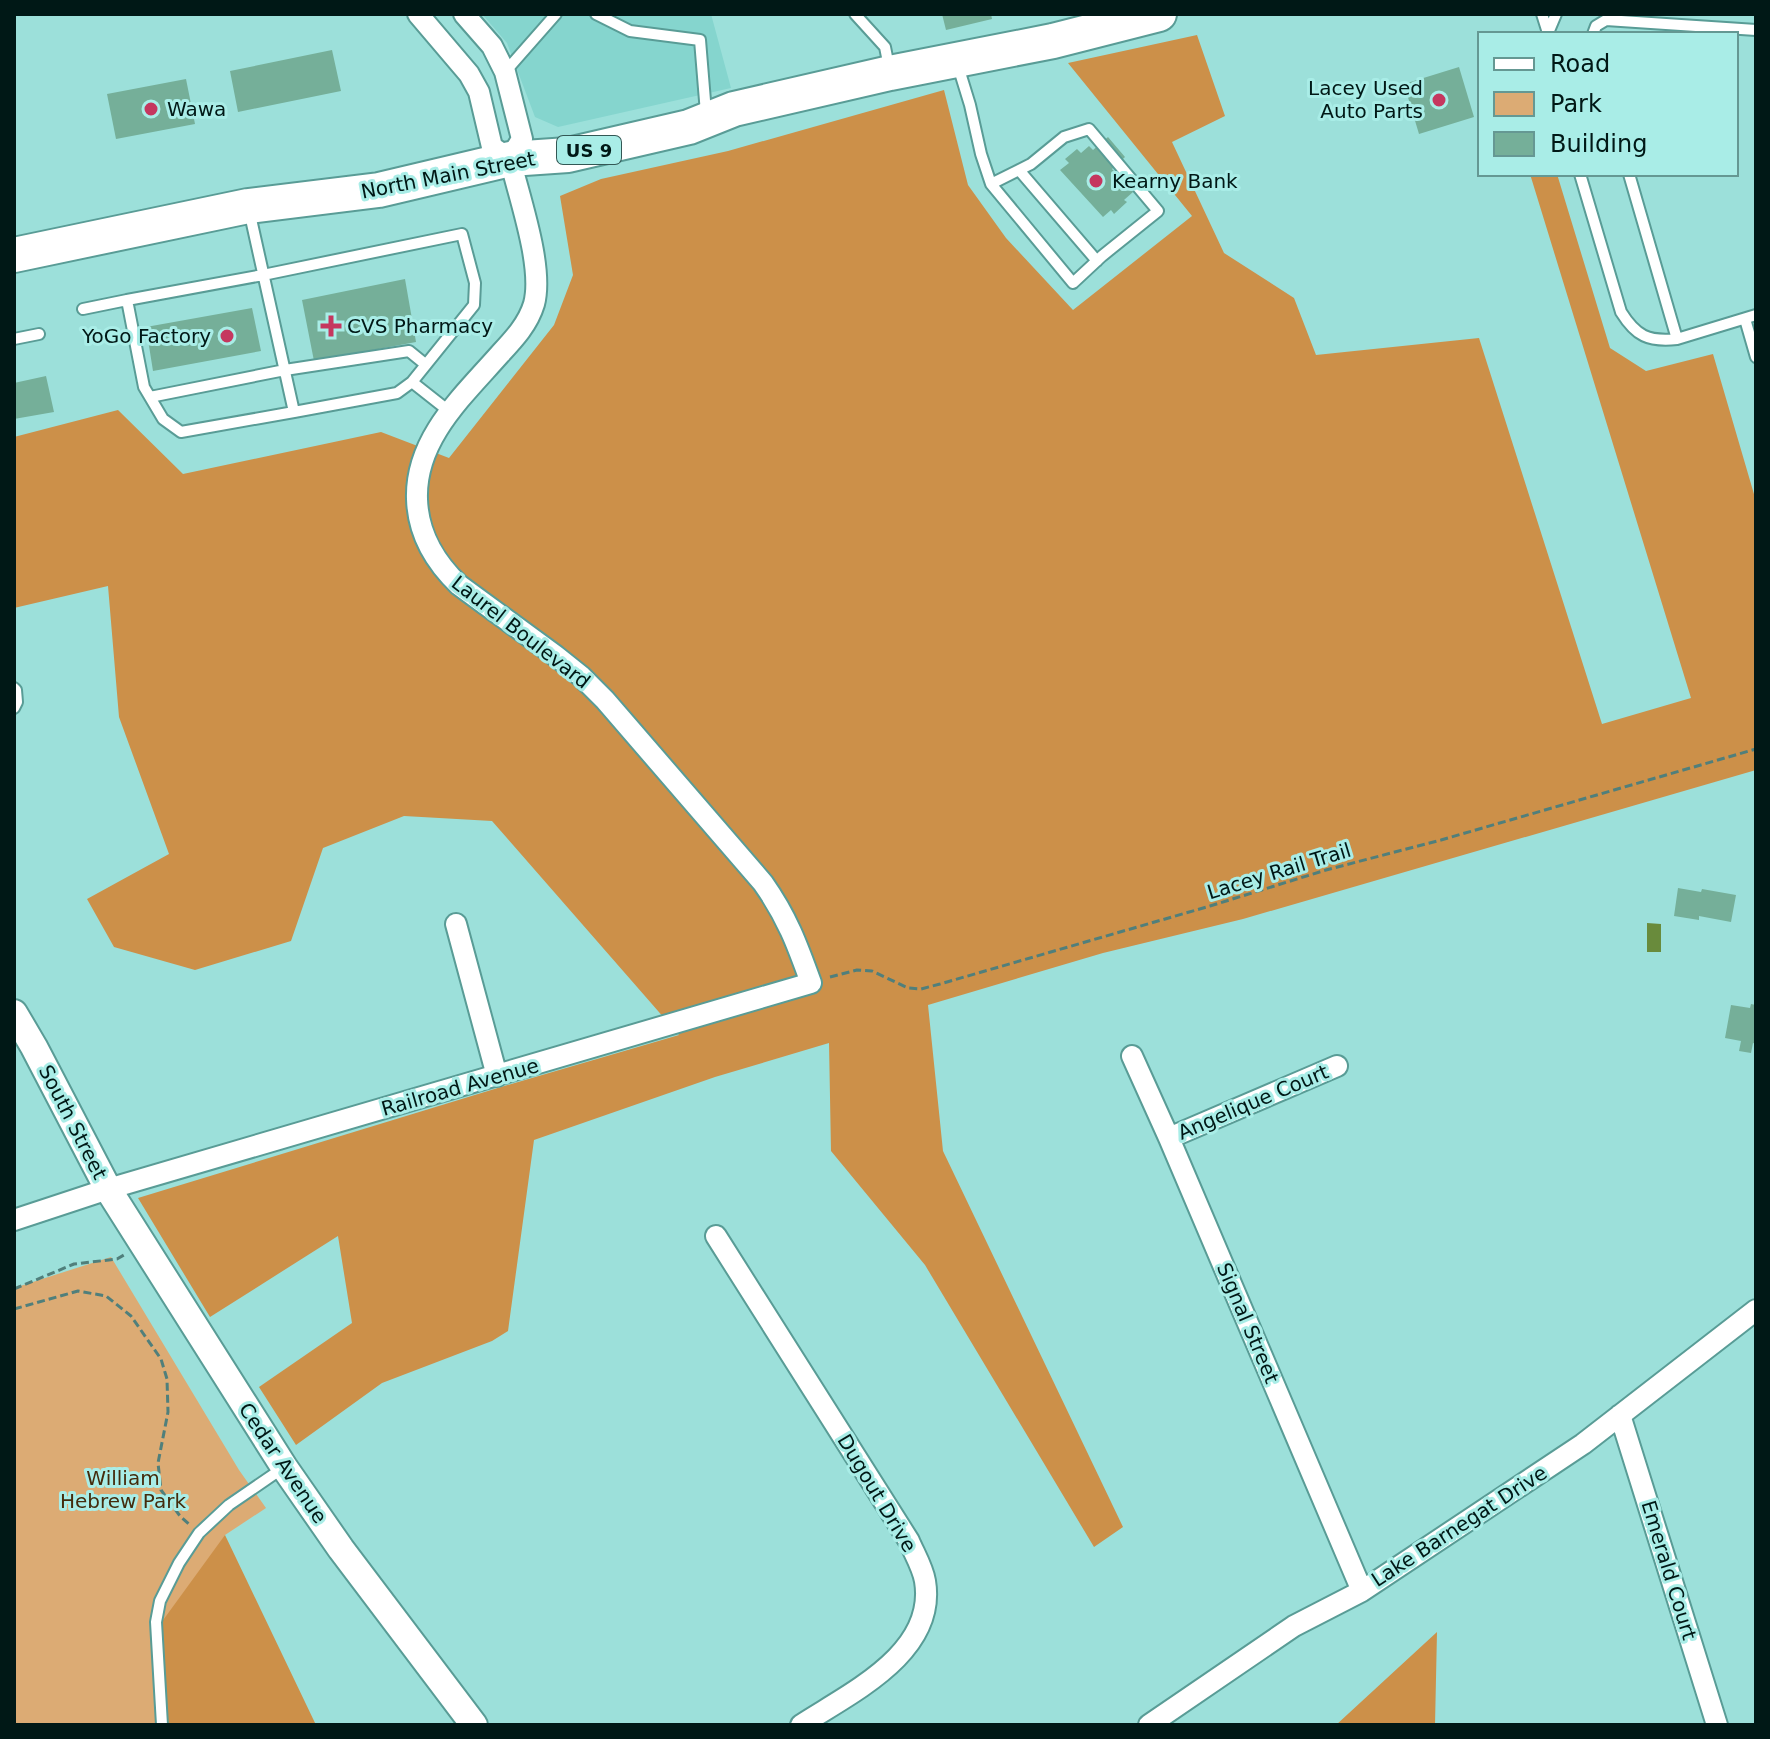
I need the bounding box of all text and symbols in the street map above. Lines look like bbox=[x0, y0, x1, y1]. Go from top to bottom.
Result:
legend bbox=[1478, 32, 1738, 176]
text: Road bbox=[1550, 50, 1610, 78]
place label: Lacey Used Auto Parts bbox=[1308, 76, 1423, 123]
text: Park bbox=[1550, 90, 1602, 118]
marker: Lacey Used Auto Parts bbox=[1430, 91, 1448, 109]
place label: Wawa bbox=[167, 97, 226, 121]
marker: Wawa bbox=[142, 100, 160, 118]
text: Building bbox=[1550, 130, 1647, 158]
road number: US 9 bbox=[557, 136, 621, 164]
street label: North Main Street bbox=[359, 146, 537, 204]
place label: Kearny Bank bbox=[1112, 169, 1238, 193]
marker: Kearny Bank bbox=[1087, 172, 1105, 190]
place label: CVS Pharmacy bbox=[347, 314, 493, 338]
marker: CVS Pharmacy bbox=[322, 317, 340, 335]
place label: YoGo Factory bbox=[81, 324, 211, 348]
marker: YoGo Factory bbox=[218, 327, 236, 345]
street label: Laurel Boulevard bbox=[447, 570, 595, 694]
street label: Lacey Rail Trail bbox=[1204, 838, 1354, 904]
street label: Railroad Avenue bbox=[379, 1053, 541, 1121]
street label: Angelique Court bbox=[1174, 1059, 1332, 1145]
street label: South Street bbox=[34, 1061, 112, 1183]
street label: Signal Street bbox=[1212, 1259, 1284, 1387]
street label: Cedar Avenue bbox=[234, 1398, 332, 1528]
street label: Dugout Drive bbox=[832, 1430, 922, 1556]
street label: Lake Barnegat Drive bbox=[1367, 1460, 1551, 1592]
park label: William Hebrew Park bbox=[60, 1466, 186, 1513]
street label: Emerald Court bbox=[1636, 1497, 1702, 1643]

